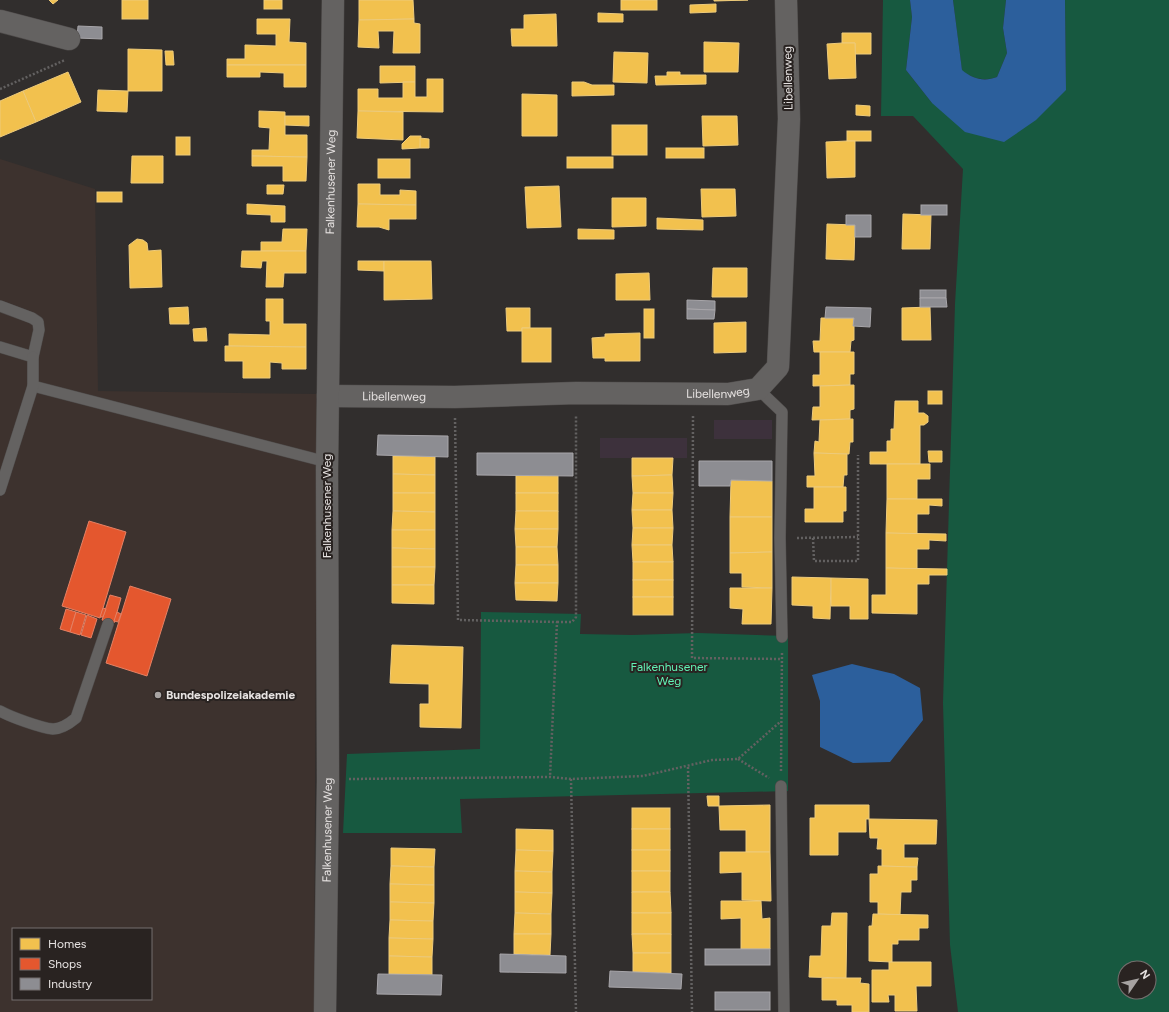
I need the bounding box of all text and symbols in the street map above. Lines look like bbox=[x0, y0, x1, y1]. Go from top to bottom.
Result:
street label: Libellenweg bbox=[780, 46, 796, 110]
street label: Falkenhusener Weg bbox=[323, 130, 338, 234]
street label: Libellenweg bbox=[686, 383, 751, 401]
street label: Libellenweg bbox=[362, 389, 426, 404]
street label: Falkenhusener Weg bbox=[320, 454, 334, 558]
park label: Falkenhusener Weg bbox=[631, 660, 708, 688]
place label: Bundespolizeiakademie bbox=[166, 688, 295, 702]
marker: Bundespolizeiakademie bbox=[153, 690, 163, 700]
street label: Falkenhusener Weg bbox=[320, 778, 335, 882]
legend bbox=[12, 928, 152, 1000]
text: Homes bbox=[48, 937, 87, 951]
text: Shops bbox=[48, 957, 82, 971]
north arrow bbox=[1117, 960, 1157, 1000]
text: N bbox=[1137, 968, 1153, 982]
text: Industry bbox=[48, 977, 93, 991]

